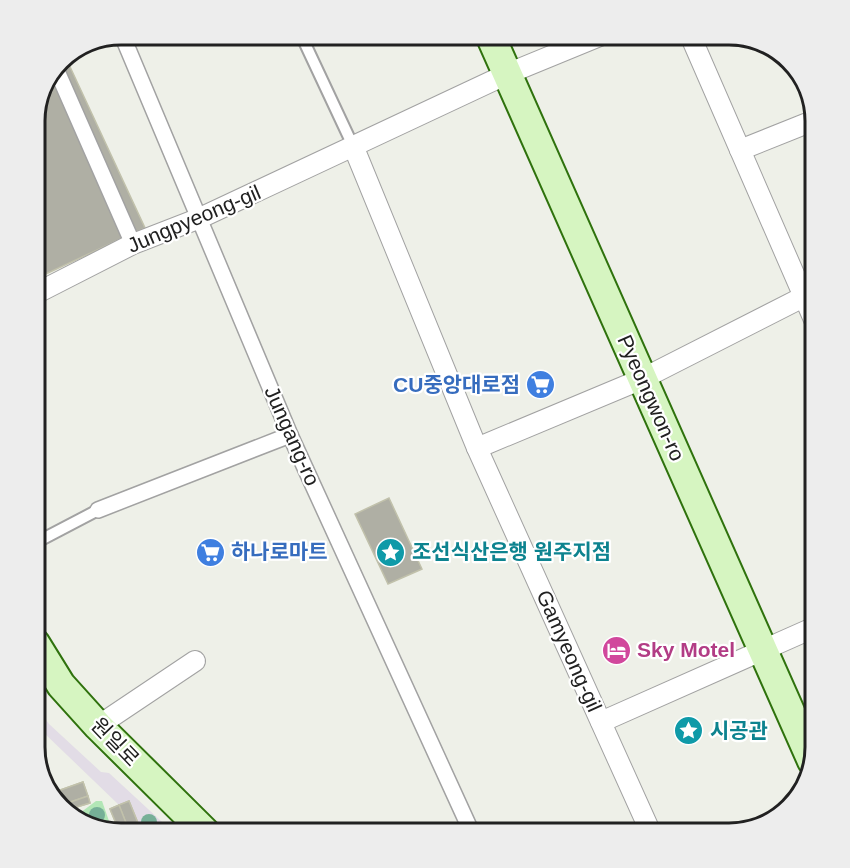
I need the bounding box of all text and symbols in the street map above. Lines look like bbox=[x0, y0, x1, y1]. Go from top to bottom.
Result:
street label: Jungpyeong-gil bbox=[124, 180, 264, 257]
street label: Pyeongwon-ro bbox=[613, 331, 690, 464]
supermarket icon: CU중앙대로점 bbox=[525, 369, 557, 401]
place label: CU중앙대로점 bbox=[393, 373, 520, 396]
street label: Jungang-ro bbox=[260, 383, 325, 489]
supermarket icon: 하나로마트 bbox=[194, 536, 226, 568]
place icon: 조선식산은행 원주지점 bbox=[375, 536, 407, 568]
place label: 하나로마트 bbox=[231, 540, 328, 563]
place label: 조선식산은행 원주지점 bbox=[412, 540, 611, 563]
street label: Gamyeong-gil bbox=[532, 586, 607, 715]
hotel icon: Sky Motel bbox=[600, 634, 632, 666]
place label: Sky Motel bbox=[637, 638, 735, 661]
street label: 원일로 bbox=[87, 713, 144, 770]
place icon: 시공관 bbox=[673, 715, 705, 747]
place label: 시공관 bbox=[710, 719, 768, 742]

